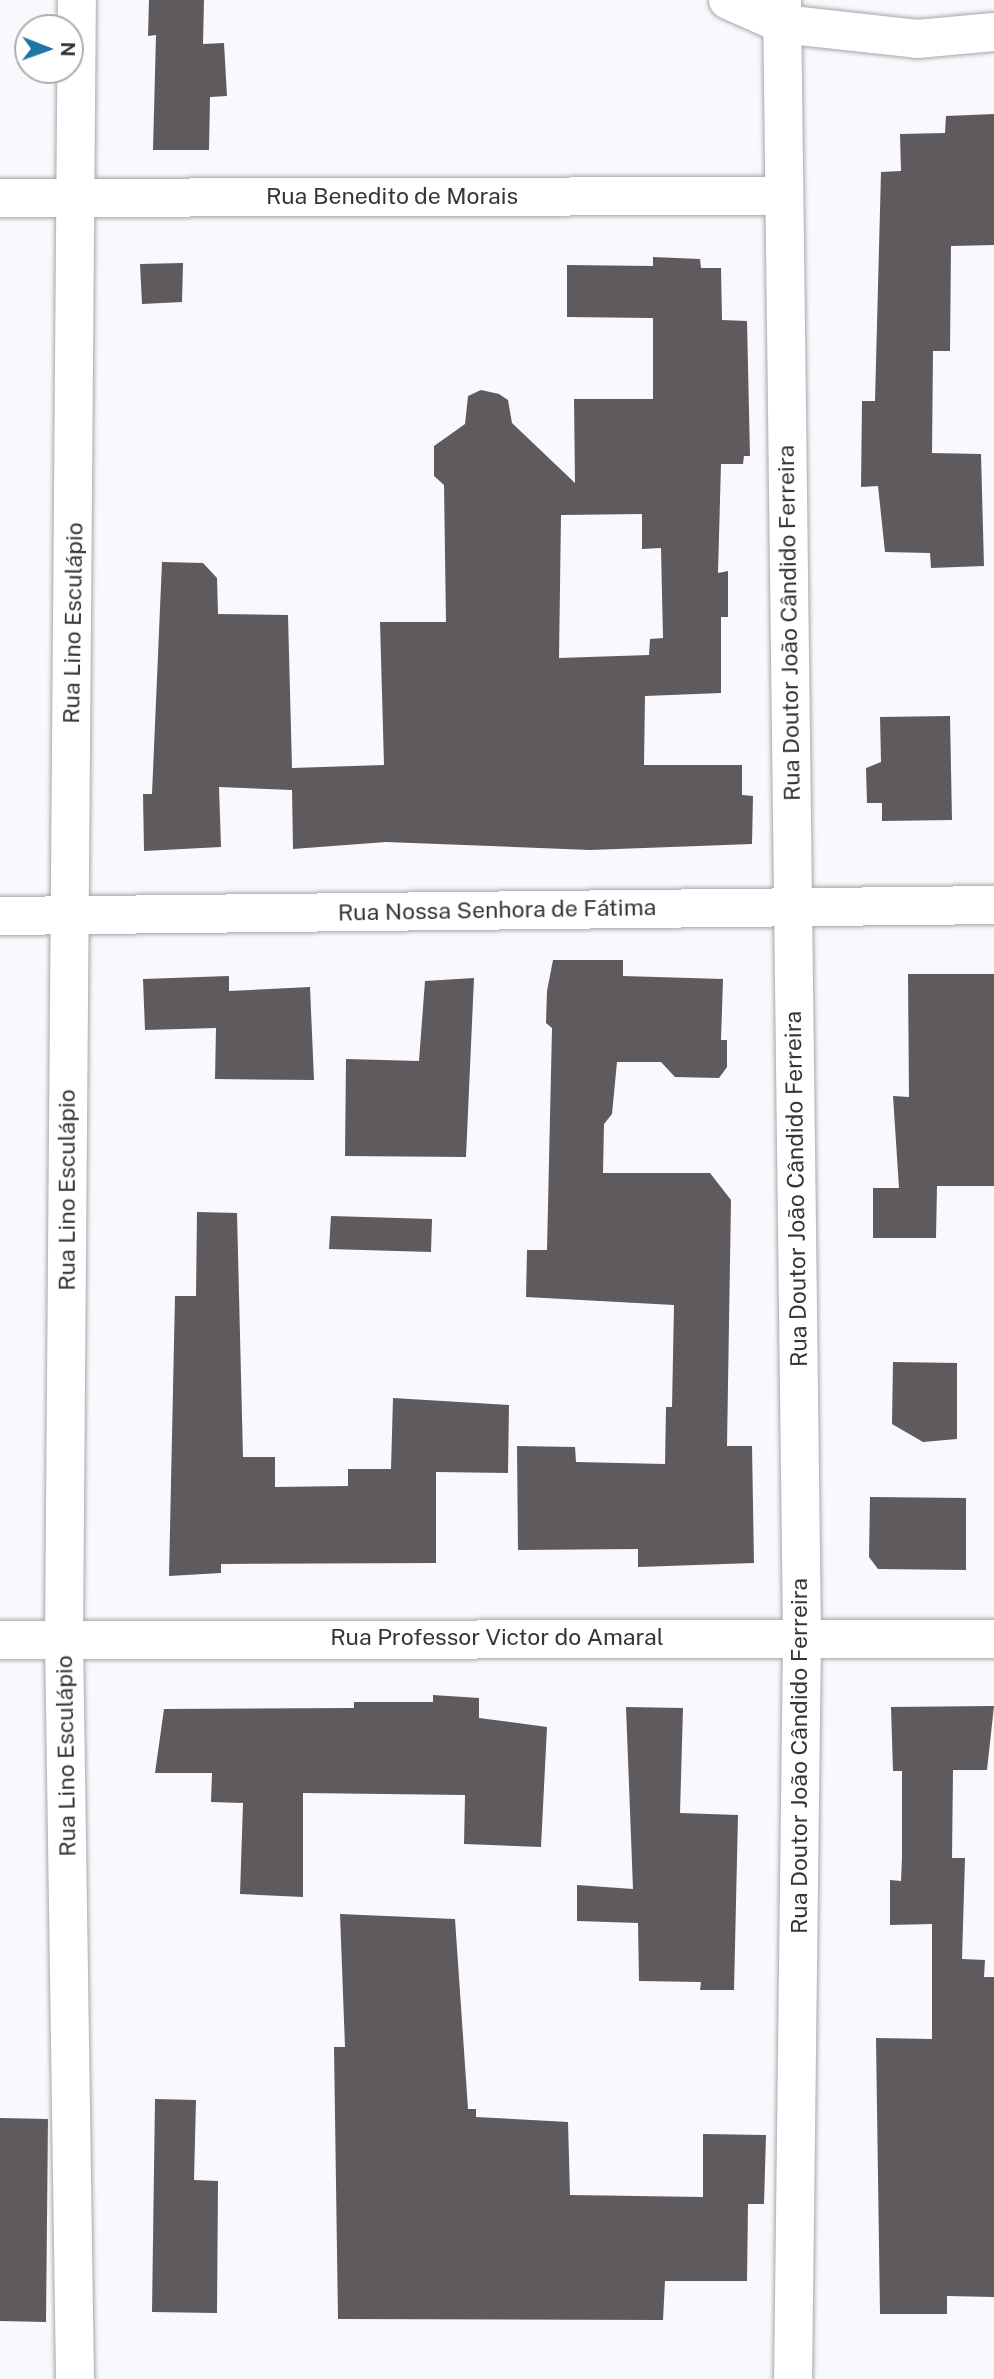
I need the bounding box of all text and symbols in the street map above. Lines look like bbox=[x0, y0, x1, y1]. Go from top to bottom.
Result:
north arrow bbox=[14, 14, 84, 84]
text: N bbox=[57, 42, 79, 57]
street label: Rua Benedito de Morais bbox=[266, 182, 518, 210]
street label: Rua Doutor João Cândido Ferreira bbox=[772, 445, 806, 801]
street label: Rua Lino Esculápio bbox=[57, 522, 89, 724]
street label: Rua Nossa Senhora de Fátima bbox=[337, 893, 657, 927]
street label: Rua Doutor João Cândido Ferreira bbox=[779, 1011, 813, 1367]
street label: Rua Lino Esculápio bbox=[53, 1089, 81, 1291]
street label: Rua Doutor João Cândido Ferreira bbox=[785, 1578, 813, 1934]
street label: Rua Professor Victor do Amaral bbox=[330, 1623, 664, 1651]
street label: Rua Lino Esculápio bbox=[50, 1655, 82, 1857]

